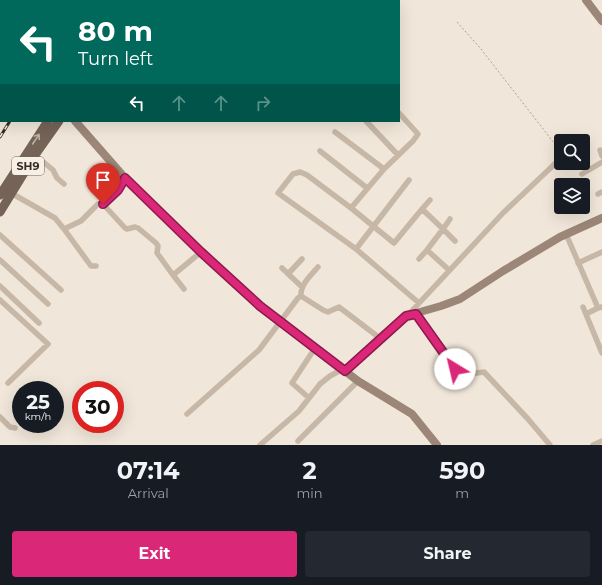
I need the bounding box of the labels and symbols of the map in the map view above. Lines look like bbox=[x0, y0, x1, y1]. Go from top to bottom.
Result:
one-way arrow bbox=[32, 133, 40, 144]
road number: SH9 bbox=[12, 157, 44, 175]
pin bbox=[86, 163, 120, 204]
position arrow bbox=[434, 348, 476, 390]
speed limit sign: 30 bbox=[72, 381, 124, 433]

